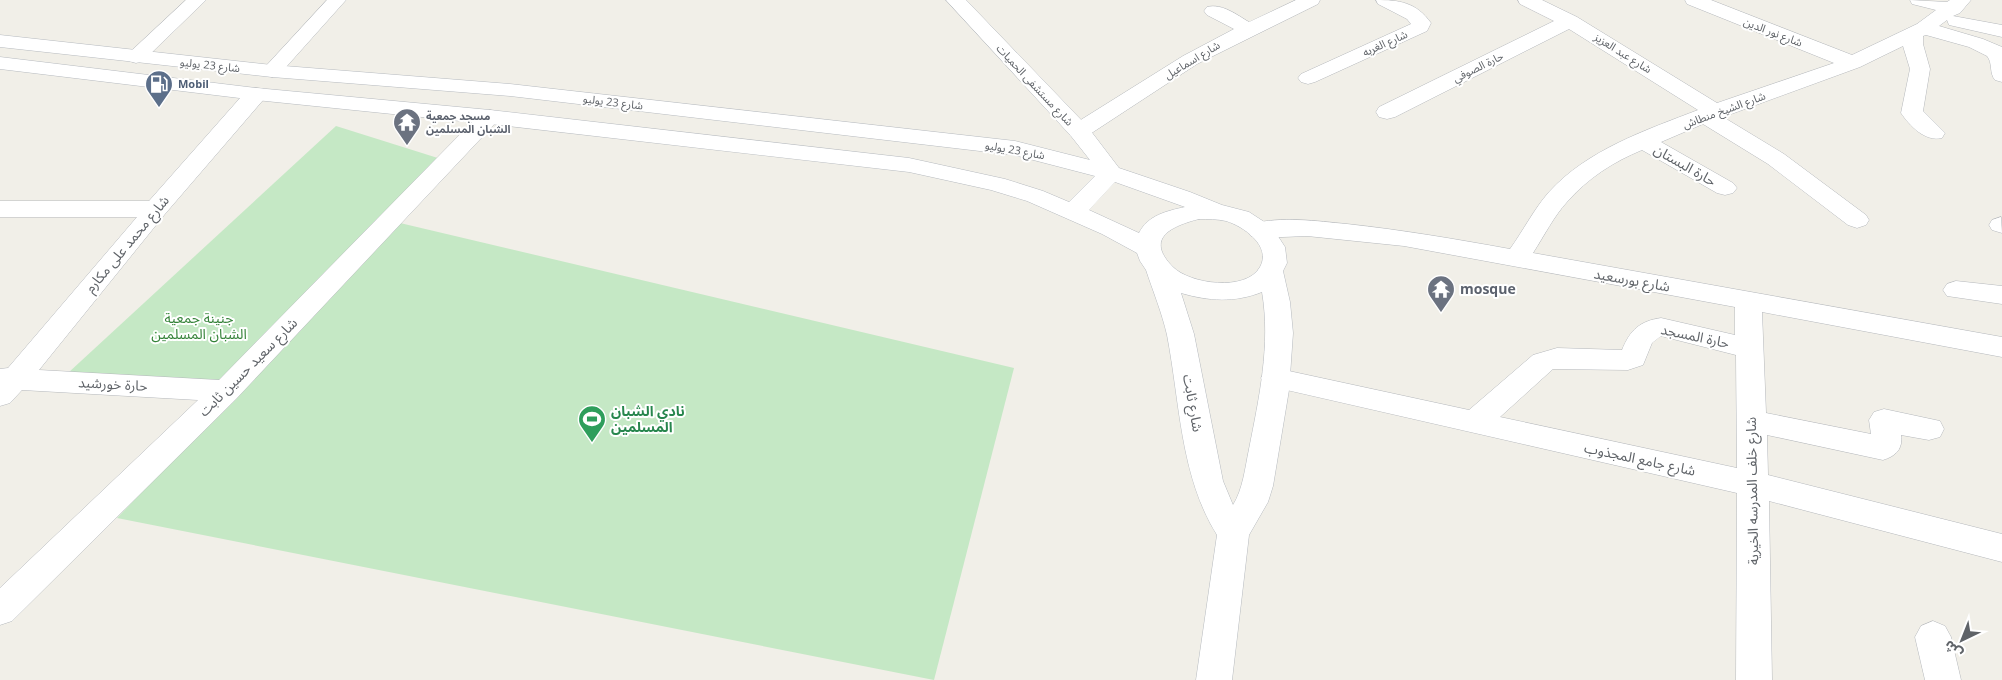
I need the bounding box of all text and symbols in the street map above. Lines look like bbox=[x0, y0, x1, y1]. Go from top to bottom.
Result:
street label: شارع نور الدين bbox=[1741, 13, 1805, 51]
street label: شارع الغربه bbox=[1360, 26, 1410, 60]
street label: شارع عبد العزيز bbox=[1590, 28, 1655, 77]
street label: شارع اسماعيل bbox=[1161, 37, 1223, 83]
street label: شارع مستشفى الحميات bbox=[993, 41, 1077, 130]
street label: حارة الصوفي bbox=[1450, 48, 1507, 88]
street label: شارع 23 يوليو bbox=[179, 54, 241, 76]
fuel station icon: Mobil bbox=[144, 69, 174, 108]
place label: Mobil bbox=[178, 76, 209, 91]
street label: شارع الشيخ منطاش bbox=[1680, 87, 1768, 132]
street label: شارع 23 يوليو bbox=[582, 90, 644, 114]
temple icon: مسجد جمعية الشبان المسلمين bbox=[392, 107, 422, 146]
place label: مسجد جمعية الشبان المسلمين bbox=[426, 108, 511, 136]
street label: شارع 23 يوليو bbox=[984, 137, 1046, 163]
street label: حارة البستان bbox=[1651, 139, 1720, 190]
street label: شارع محمد على مكارم bbox=[80, 191, 174, 298]
street label: شارع بورسعيد bbox=[1592, 263, 1672, 298]
temple icon: mosque bbox=[1426, 274, 1456, 313]
place label: mosque bbox=[1460, 279, 1516, 298]
park label: جنينة جمعية الشبان المسلمين bbox=[151, 308, 247, 343]
street label: شارع سعيد حسين ثابت bbox=[194, 313, 302, 421]
street label: حارة المسجد bbox=[1659, 319, 1731, 352]
street label: حارة خورشيد bbox=[78, 372, 148, 395]
street label: شارع ثابت bbox=[1177, 373, 1208, 434]
place label: نادي الشبان المسلمين bbox=[611, 401, 685, 436]
sports icon: نادي الشبان المسلمين bbox=[577, 404, 607, 443]
street label: شارع خلف المدرسه الخيرية bbox=[1741, 417, 1764, 565]
street label: شارع جامع المجذوب bbox=[1582, 437, 1697, 482]
north arrow bbox=[1937, 615, 1987, 665]
text: ش bbox=[1939, 636, 1966, 663]

